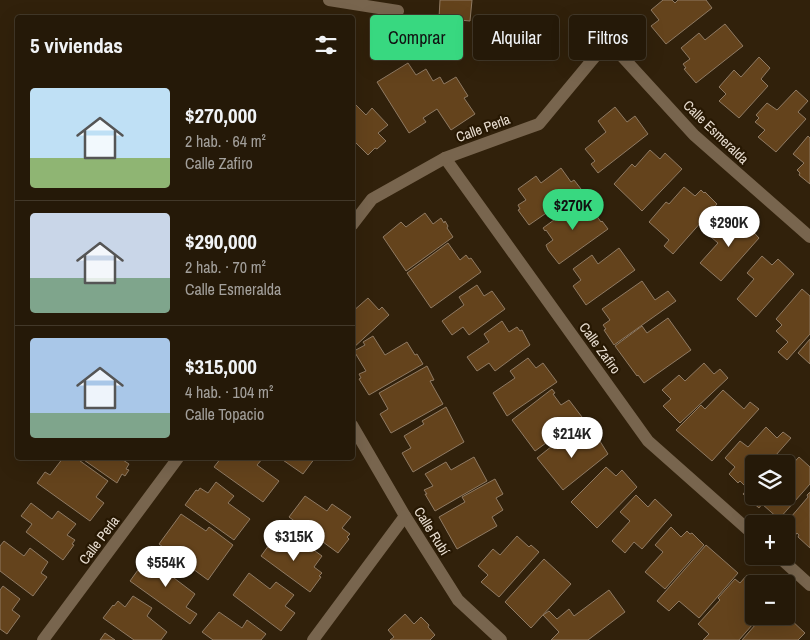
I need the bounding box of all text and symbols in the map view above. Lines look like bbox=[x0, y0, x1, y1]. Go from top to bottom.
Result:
chip: Comprar bbox=[370, 15, 463, 60]
chip: Alquilar bbox=[473, 15, 559, 60]
chip: Filtros bbox=[569, 15, 646, 60]
text: 5 viviendas bbox=[30, 31, 123, 60]
icon: filters bbox=[312, 31, 340, 59]
street label: Calle Esmeralda bbox=[679, 96, 753, 168]
text: $270,000 bbox=[185, 101, 257, 130]
icon: home bbox=[70, 108, 130, 168]
street label: Calle Perla bbox=[454, 110, 513, 146]
text: 2 hab. · 64 m² bbox=[185, 130, 266, 152]
text: Calle Zafiro bbox=[185, 152, 253, 174]
pin: $270K bbox=[538, 188, 608, 231]
text: $270K bbox=[554, 194, 592, 216]
pin: $290K bbox=[694, 206, 764, 248]
text: $290K bbox=[710, 211, 748, 233]
text: $290,000 bbox=[185, 227, 257, 256]
icon: home bbox=[70, 233, 130, 293]
text: 2 hab. · 70 m² bbox=[185, 256, 266, 278]
text: Calle Esmeralda bbox=[185, 278, 281, 300]
street label: Calle Zafiro bbox=[575, 319, 625, 377]
text: $315,000 bbox=[185, 352, 257, 381]
icon: home bbox=[70, 358, 130, 418]
text: 4 hab. · 104 m² bbox=[185, 381, 273, 403]
text: Calle Topacio bbox=[185, 403, 264, 425]
pin: $214K bbox=[537, 416, 607, 459]
text: $214K bbox=[553, 422, 591, 444]
map controls bbox=[745, 455, 795, 625]
button: layers bbox=[745, 455, 795, 505]
street label: Calle Rubí bbox=[410, 504, 454, 559]
street label: Calle Perla bbox=[75, 512, 123, 568]
button: + bbox=[745, 515, 795, 565]
pin: $315K bbox=[259, 520, 329, 562]
text: $315K bbox=[275, 525, 313, 547]
pin: $554K bbox=[131, 546, 201, 588]
text: $554K bbox=[147, 551, 185, 573]
button: − bbox=[745, 575, 795, 625]

